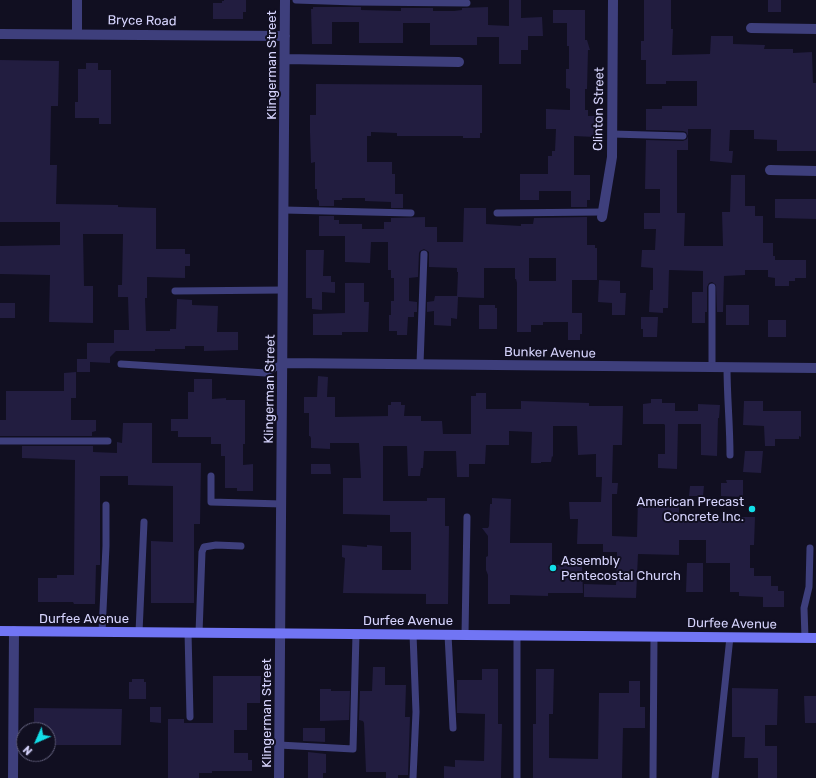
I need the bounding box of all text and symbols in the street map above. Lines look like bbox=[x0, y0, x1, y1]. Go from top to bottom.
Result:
street label: Klingerman Street bbox=[264, 10, 280, 120]
street label: Bryce Road bbox=[107, 13, 177, 29]
street label: Clinton Street bbox=[590, 67, 608, 151]
street label: Klingerman Street bbox=[261, 334, 279, 444]
street label: Bunker Avenue bbox=[504, 344, 596, 362]
place label: American Precast Concrete Inc. bbox=[636, 494, 744, 525]
marker: American Precast Concrete Inc. bbox=[747, 504, 757, 514]
place label: Assembly Pentecostal Church bbox=[561, 553, 681, 584]
marker: Assembly Pentecostal Church bbox=[548, 563, 558, 573]
street label: Durfee Avenue bbox=[39, 611, 129, 627]
street label: Durfee Avenue bbox=[363, 613, 453, 629]
street label: Durfee Avenue bbox=[687, 615, 777, 633]
street label: Klingerman Street bbox=[259, 658, 275, 768]
north arrow bbox=[16, 722, 56, 762]
text: N bbox=[20, 743, 35, 758]

